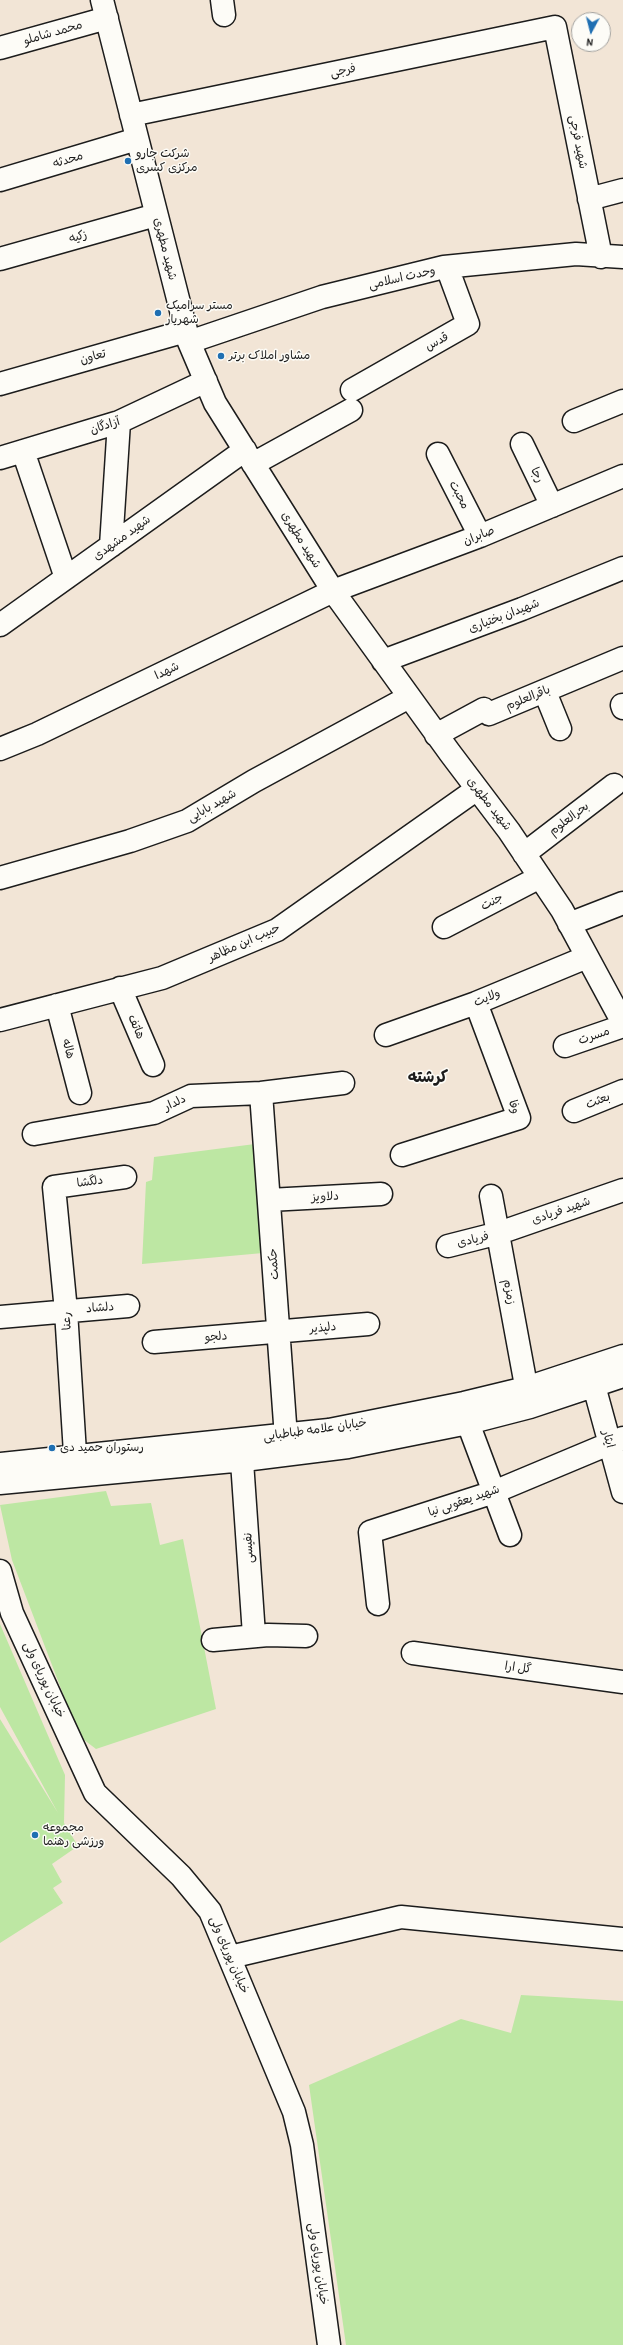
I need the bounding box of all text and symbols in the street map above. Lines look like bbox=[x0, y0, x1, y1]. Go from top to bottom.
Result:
north arrow bbox=[571, 12, 611, 52]
street label: محمد شاملو bbox=[22, 18, 84, 48]
text: N bbox=[586, 36, 593, 50]
street label: فرجی bbox=[329, 61, 357, 81]
street label: شهید فرجی bbox=[566, 114, 590, 170]
place label: شرکت جارو مرکزی کسری bbox=[136, 147, 197, 175]
street label: محدثه bbox=[51, 149, 85, 171]
marker: شرکت جارو مرکزی کسری bbox=[123, 156, 133, 166]
street label: شهید مطهری bbox=[150, 216, 180, 282]
street label: زکیه bbox=[67, 228, 89, 246]
street label: وحدت اسلامی bbox=[367, 263, 437, 293]
place label: مستر سرامیک شهریار bbox=[166, 299, 233, 327]
marker: مستر سرامیک شهریار bbox=[153, 308, 163, 318]
street label: قدس bbox=[423, 330, 451, 354]
street label: تعاون bbox=[78, 346, 108, 368]
place label: مشاور املاک برتر bbox=[229, 349, 310, 363]
marker: مشاور املاک برتر bbox=[216, 351, 226, 361]
street label: آزادگان bbox=[88, 414, 122, 438]
street label: رجا bbox=[527, 465, 547, 485]
street label: محبت bbox=[446, 478, 472, 512]
street label: شهید مطهری bbox=[278, 509, 324, 571]
street label: شهید مشهدی bbox=[90, 512, 154, 564]
street label: صابران bbox=[461, 523, 497, 549]
street label: شهیدان بختیاری bbox=[467, 596, 541, 636]
street label: شهدا bbox=[152, 659, 182, 683]
street label: باقرالعلوم bbox=[504, 683, 552, 713]
street label: شهید مطهری bbox=[464, 774, 514, 834]
street label: شهید بابایی bbox=[185, 786, 239, 826]
street label: بحرالعلوم bbox=[546, 799, 592, 839]
street label: جنت bbox=[478, 890, 506, 914]
street label: حبیب ابن مظاهر bbox=[206, 921, 282, 965]
street label: ولایت bbox=[472, 986, 502, 1010]
street label: هاتف bbox=[124, 1012, 148, 1042]
street label: مسرت bbox=[576, 1024, 612, 1048]
street label: هاله bbox=[58, 1037, 78, 1061]
district label: کرشته bbox=[408, 1068, 448, 1088]
street label: بعثت bbox=[584, 1090, 612, 1112]
street label: دلدار bbox=[162, 1092, 188, 1114]
street label: وفا bbox=[505, 1098, 523, 1116]
street label: دلگشا bbox=[76, 1173, 104, 1191]
street label: دلاویز bbox=[311, 1189, 339, 1205]
street label: شهید فریادی bbox=[530, 1194, 592, 1228]
street label: فریادی bbox=[456, 1229, 490, 1251]
street label: حکمت bbox=[266, 1248, 282, 1280]
street label: زمزم bbox=[500, 1278, 518, 1306]
street label: دلشاد bbox=[86, 1300, 114, 1316]
street label: رعنا bbox=[59, 1311, 75, 1331]
street label: دلپذیر bbox=[309, 1320, 337, 1336]
street label: دلجو bbox=[204, 1329, 228, 1345]
street label: خیابان علامه طباطبایی bbox=[262, 1416, 368, 1444]
street label: ایثار bbox=[599, 1428, 617, 1450]
place label: رستوران حمید دی bbox=[60, 1441, 144, 1455]
marker: رستوران حمید دی bbox=[47, 1443, 57, 1453]
street label: شهید یعقوبی نیا bbox=[426, 1482, 502, 1520]
street label: نفیسی bbox=[241, 1532, 257, 1564]
street label: خیابان پوریای ولی bbox=[20, 1640, 68, 1720]
street label: گل ارا bbox=[504, 1659, 532, 1677]
place label: مجموعه ورزشی رهنما bbox=[43, 1821, 104, 1849]
marker: مجموعه ورزشی رهنما bbox=[30, 1830, 40, 1840]
street label: خیابان پوریای ولی bbox=[206, 1914, 252, 1996]
street label: خیابان پوریای ولی bbox=[305, 2222, 331, 2306]

